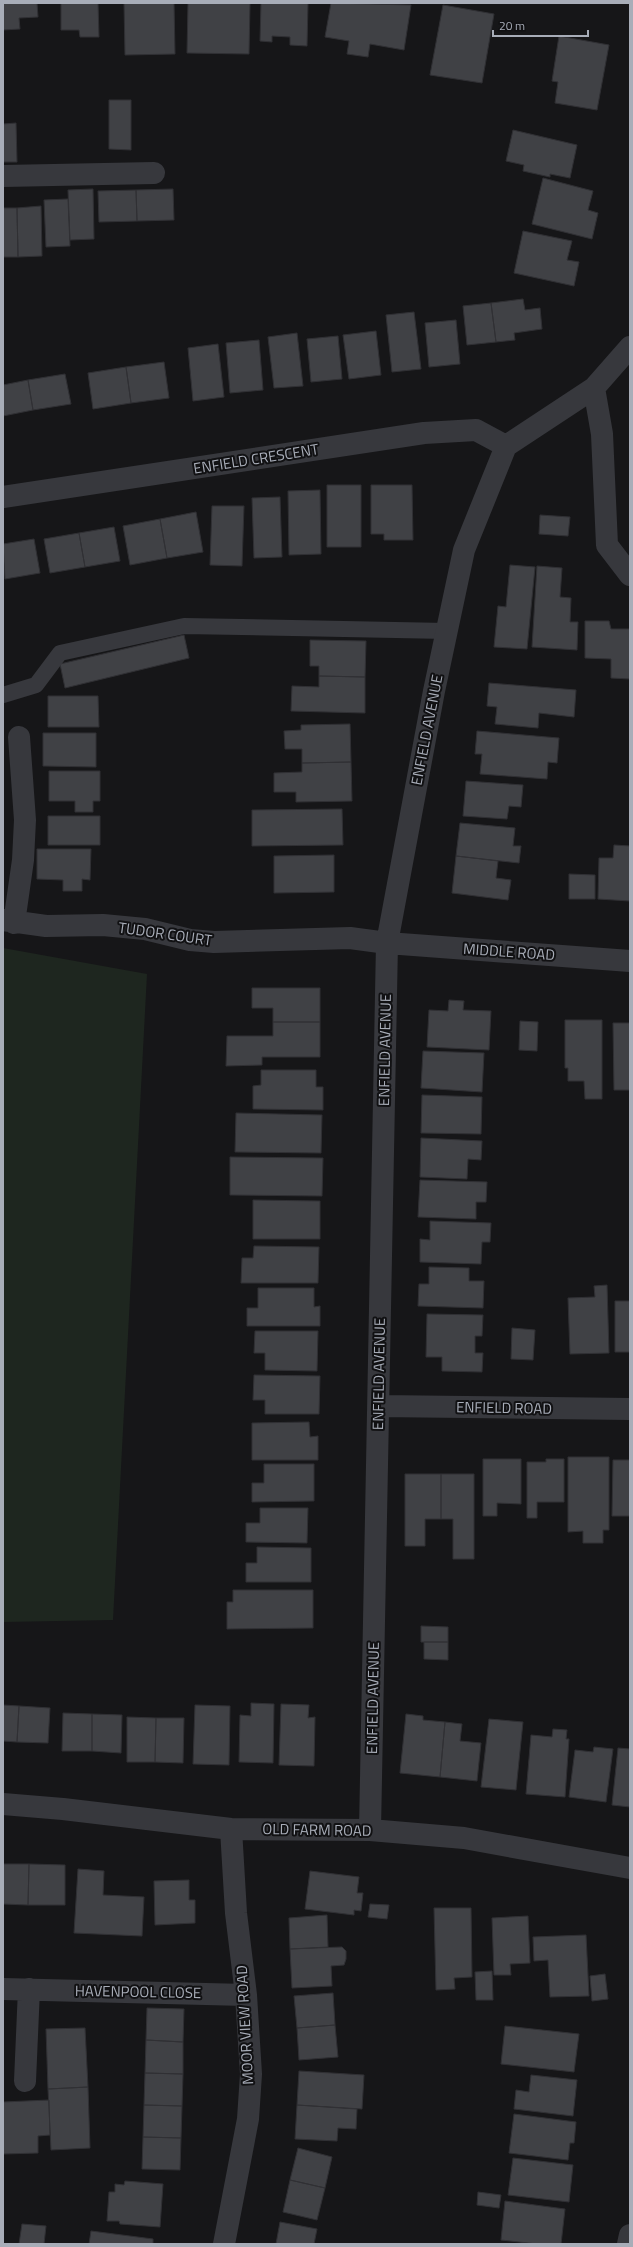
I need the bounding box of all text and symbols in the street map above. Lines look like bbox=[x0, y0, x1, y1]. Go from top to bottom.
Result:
scale bar bbox=[493, 12, 588, 38]
text: 20 m bbox=[499, 16, 525, 35]
street label: ENFIELD CRESCENT bbox=[192, 437, 320, 480]
street label: ENFIELD AVENUE bbox=[405, 673, 448, 787]
street label: TUDOR COURT bbox=[117, 916, 213, 951]
street label: MIDDLE ROAD bbox=[462, 937, 556, 966]
street label: ENFIELD AVENUE bbox=[372, 994, 397, 1106]
street label: ENFIELD AVENUE bbox=[366, 1318, 391, 1430]
street label: ENFIELD ROAD bbox=[456, 1395, 552, 1420]
street label: ENFIELD AVENUE bbox=[360, 1642, 385, 1754]
street label: OLD FARM ROAD bbox=[262, 1817, 372, 1842]
street label: MOOR VIEW ROAD bbox=[230, 1965, 259, 2085]
street label: HAVENPOOL CLOSE bbox=[75, 1979, 201, 2004]

